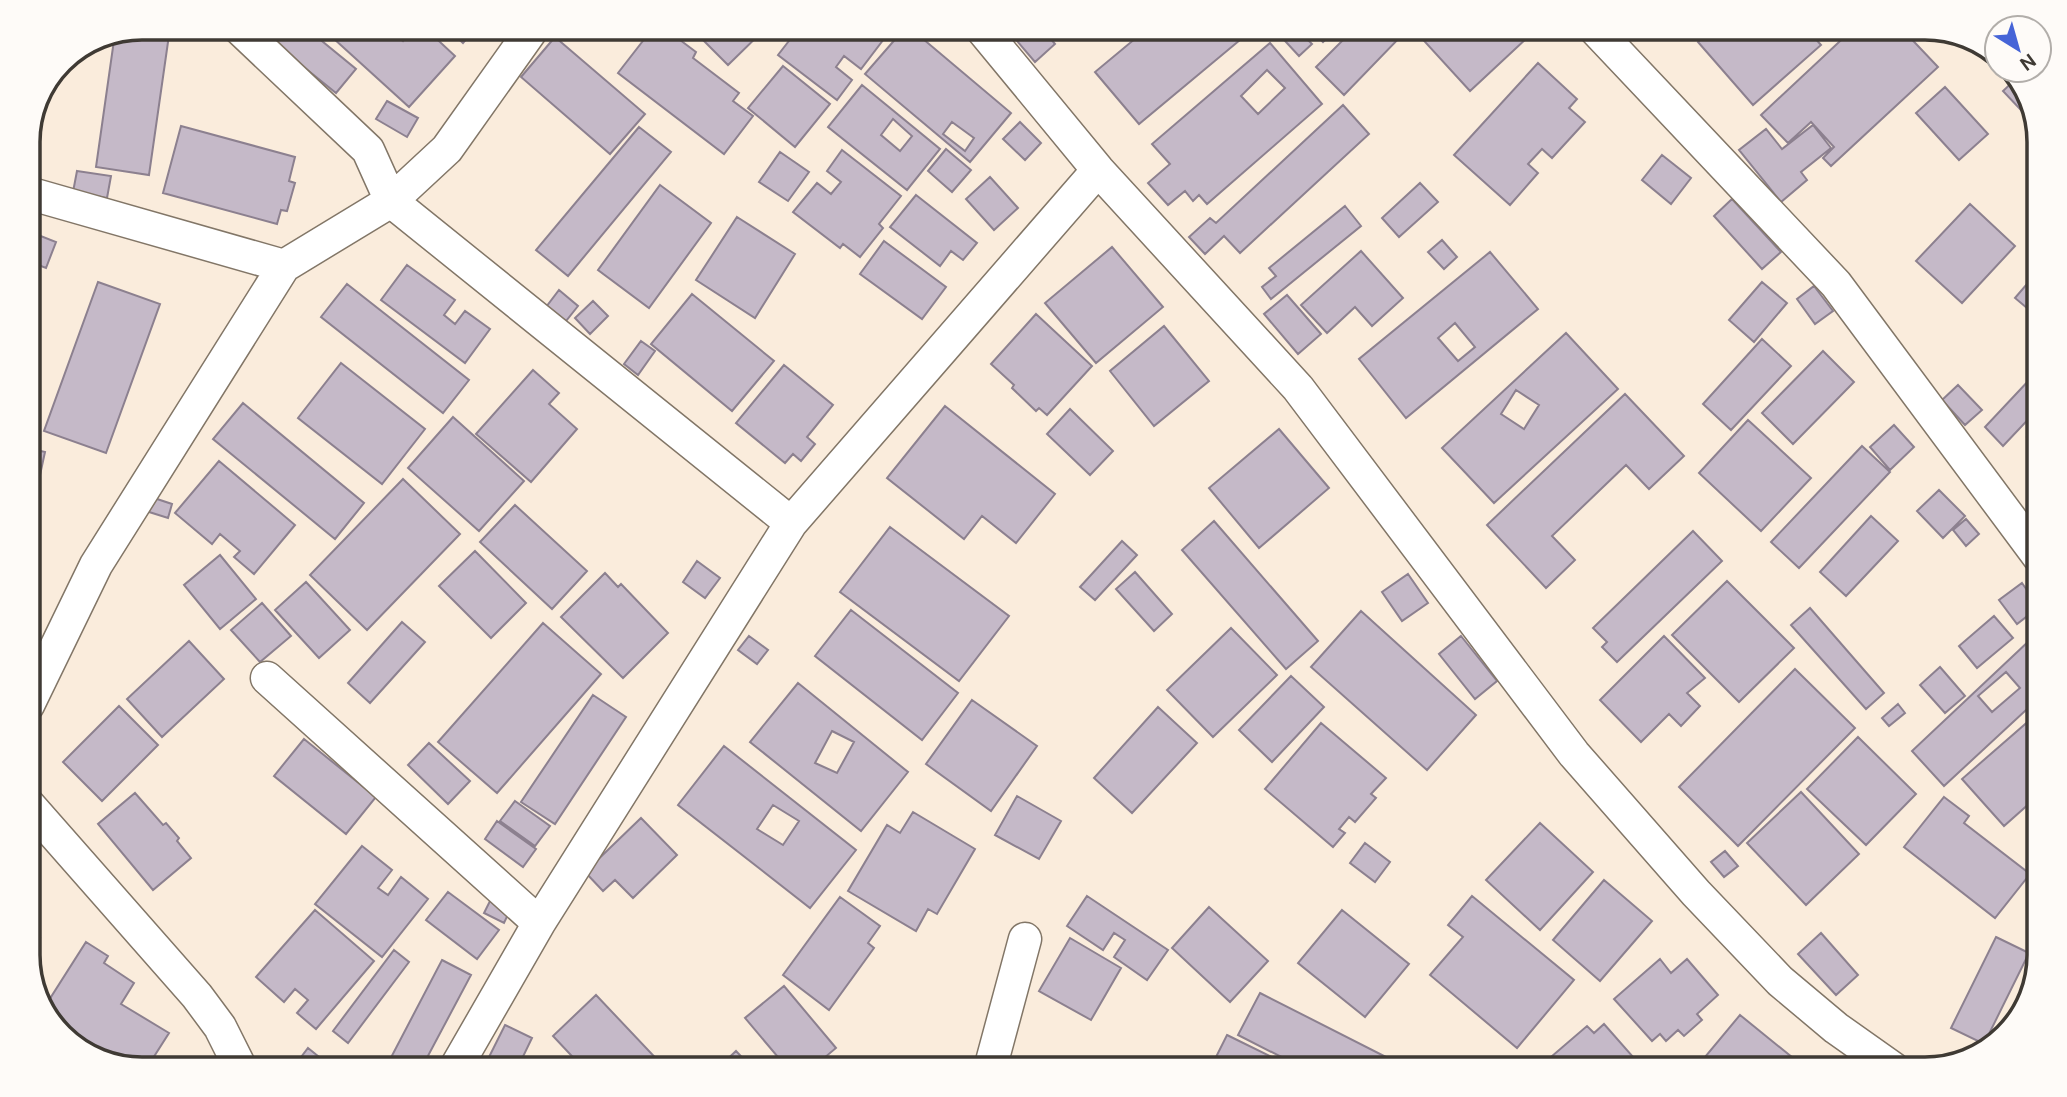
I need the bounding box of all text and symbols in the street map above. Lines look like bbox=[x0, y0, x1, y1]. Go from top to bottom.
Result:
north arrow bbox=[1983, 14, 2053, 84]
text: N bbox=[2015, 48, 2041, 76]

